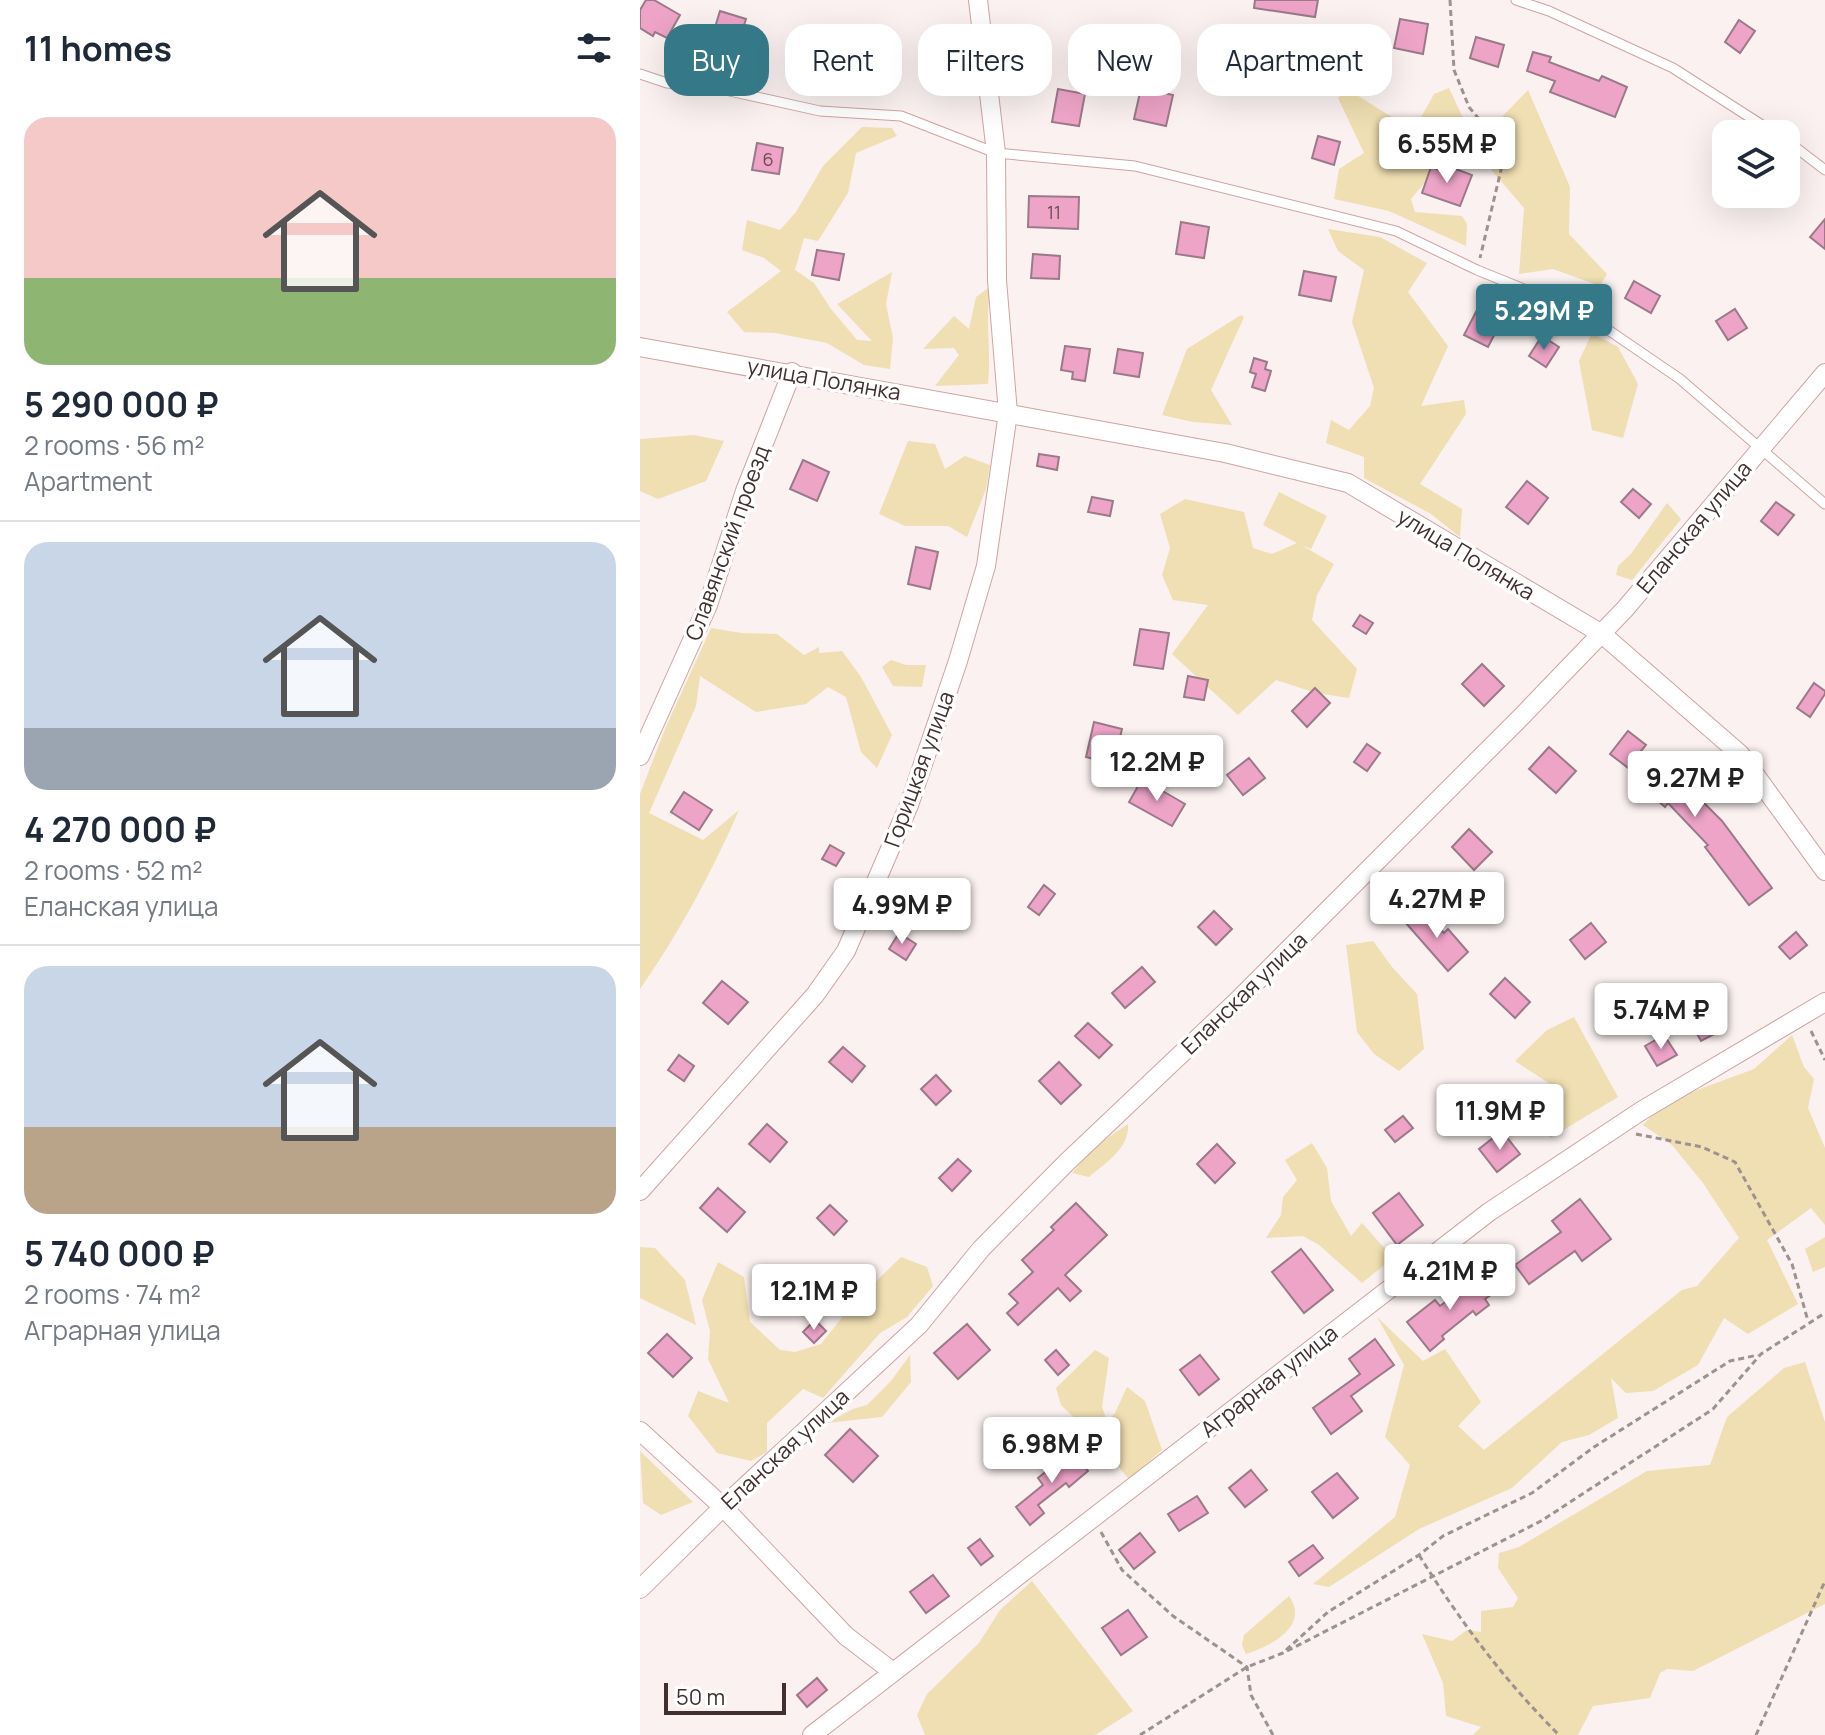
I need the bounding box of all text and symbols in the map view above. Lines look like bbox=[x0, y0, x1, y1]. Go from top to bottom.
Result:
chip: Buy bbox=[664, 24, 769, 96]
chip: Rent bbox=[785, 24, 902, 96]
chip: Filters bbox=[918, 24, 1052, 96]
chip: New bbox=[1068, 24, 1181, 96]
chip: Apartment bbox=[1197, 24, 1392, 96]
text: 11 homes bbox=[24, 25, 172, 71]
icon: filters bbox=[572, 26, 616, 70]
pin: 6.55M ₽ bbox=[1373, 117, 1521, 185]
map controls bbox=[1712, 120, 1800, 208]
button: layers bbox=[1712, 120, 1800, 208]
text: 6.55M ₽ bbox=[1397, 125, 1497, 161]
house number: 6 bbox=[762, 147, 774, 171]
icon: home bbox=[248, 169, 392, 313]
house number: 11 bbox=[1047, 200, 1061, 224]
pin: 5.29M ₽ bbox=[1470, 284, 1618, 352]
text: 5.29M ₽ bbox=[1494, 292, 1594, 328]
street label: улица Полянка bbox=[745, 351, 903, 407]
text: 5 290 000 ₽ bbox=[24, 381, 218, 427]
text: 2 rooms · 56 m² bbox=[24, 427, 205, 463]
street label: Славянский проезд bbox=[678, 441, 776, 645]
street label: Еланская улица bbox=[1630, 454, 1758, 600]
text: Apartment bbox=[24, 463, 153, 499]
street label: улица Полянка bbox=[1392, 501, 1540, 607]
icon: home bbox=[248, 594, 392, 738]
street label: Горицкая улица bbox=[877, 687, 961, 851]
pin: 12.2M ₽ bbox=[1083, 735, 1231, 803]
text: 12.2M ₽ bbox=[1109, 743, 1205, 779]
pin: 9.27M ₽ bbox=[1621, 751, 1769, 819]
text: 9.27M ₽ bbox=[1646, 759, 1744, 795]
text: 4 270 000 ₽ bbox=[24, 806, 216, 852]
text: 2 rooms · 52 m² bbox=[24, 852, 203, 888]
pin: 4.27M ₽ bbox=[1363, 872, 1511, 940]
pin: 4.99M ₽ bbox=[828, 878, 976, 946]
text: 4.27M ₽ bbox=[1388, 880, 1486, 916]
text: 4.99M ₽ bbox=[852, 886, 952, 922]
text: Еланская улица bbox=[24, 888, 218, 924]
street label: Еланская улица bbox=[1174, 925, 1314, 1061]
pin: 5.74M ₽ bbox=[1587, 983, 1735, 1051]
text: 5.74M ₽ bbox=[1612, 991, 1710, 1027]
icon: home bbox=[248, 1018, 392, 1162]
pin: 11.9M ₽ bbox=[1426, 1084, 1574, 1152]
text: 11.9M ₽ bbox=[1454, 1092, 1546, 1128]
text: 5 740 000 ₽ bbox=[24, 1230, 215, 1276]
pin: 4.21M ₽ bbox=[1376, 1244, 1524, 1312]
text: 4.21M ₽ bbox=[1402, 1252, 1498, 1288]
pin: 12.1M ₽ bbox=[740, 1264, 888, 1332]
text: 12.1M ₽ bbox=[770, 1272, 858, 1308]
text: 2 rooms · 74 m² bbox=[24, 1276, 201, 1312]
text: Аграрная улица bbox=[24, 1312, 221, 1348]
street label: Аграрная улица bbox=[1194, 1318, 1344, 1444]
street label: Еланская улица bbox=[715, 1382, 855, 1516]
pin: 6.98M ₽ bbox=[978, 1417, 1126, 1485]
text: 6.98M ₽ bbox=[1001, 1425, 1103, 1461]
scale bar bbox=[664, 1679, 786, 1715]
text: 50 m bbox=[676, 1682, 725, 1712]

